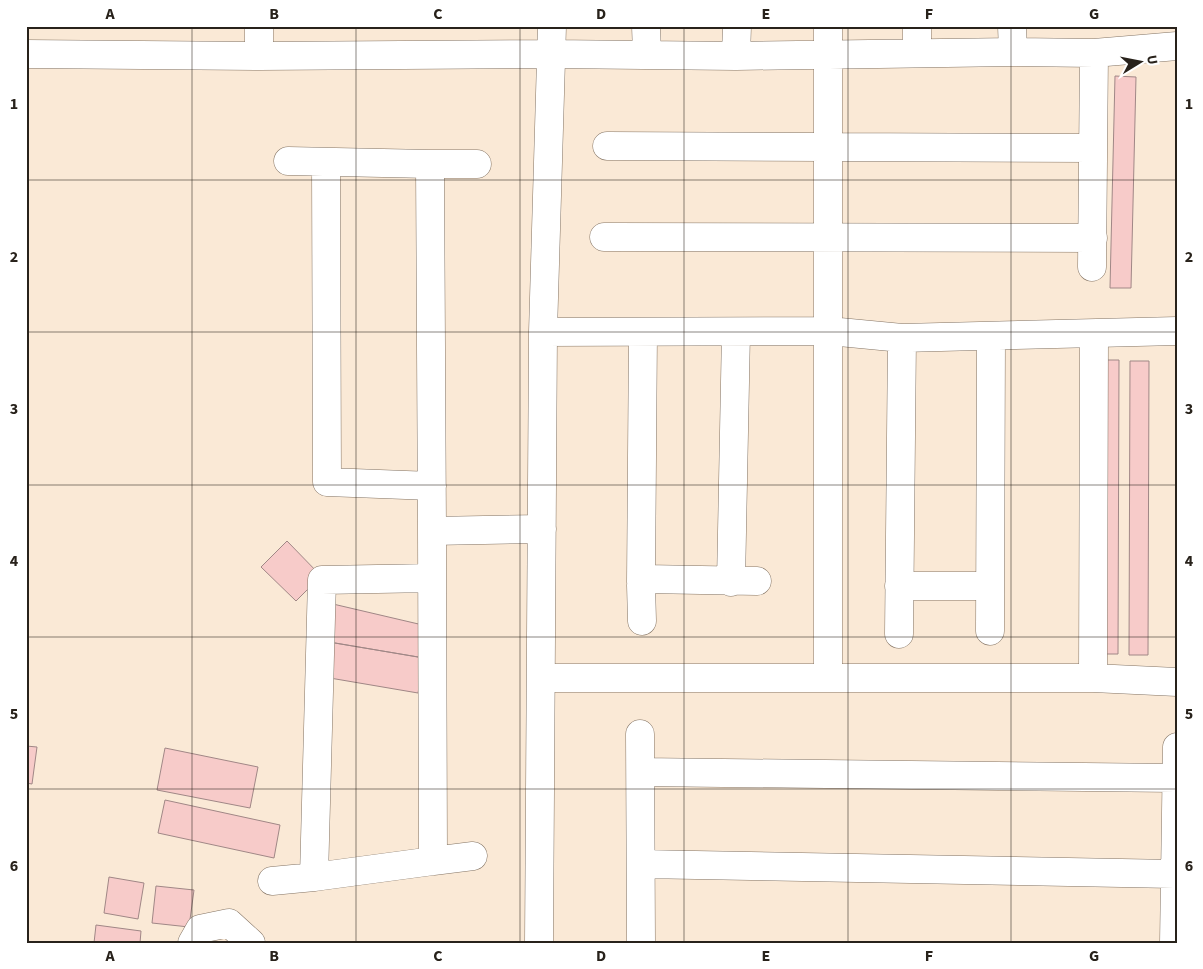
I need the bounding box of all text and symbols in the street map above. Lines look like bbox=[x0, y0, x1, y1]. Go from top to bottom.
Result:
text: A bbox=[104, 3, 115, 25]
text: B bbox=[269, 3, 279, 25]
text: C bbox=[433, 3, 443, 25]
text: D bbox=[596, 3, 606, 25]
text: E bbox=[762, 3, 770, 25]
text: F bbox=[925, 3, 933, 25]
text: G bbox=[1089, 3, 1099, 25]
north arrow bbox=[1116, 38, 1166, 88]
text: U bbox=[1141, 54, 1162, 66]
text: 1 bbox=[10, 93, 18, 115]
text: 1 bbox=[1185, 93, 1193, 115]
text: 2 bbox=[10, 246, 18, 268]
text: 2 bbox=[1185, 246, 1193, 268]
text: 3 bbox=[10, 398, 18, 420]
text: 3 bbox=[1185, 398, 1193, 420]
text: 4 bbox=[10, 550, 19, 572]
text: 4 bbox=[1185, 550, 1194, 572]
text: 5 bbox=[10, 703, 18, 725]
text: 5 bbox=[1185, 703, 1193, 725]
text: 6 bbox=[10, 855, 18, 877]
text: 6 bbox=[1185, 855, 1193, 877]
text: A bbox=[104, 945, 115, 967]
text: B bbox=[269, 945, 279, 967]
text: C bbox=[433, 945, 443, 967]
text: D bbox=[596, 945, 606, 967]
text: E bbox=[762, 945, 770, 967]
text: F bbox=[925, 945, 933, 967]
text: G bbox=[1089, 945, 1099, 967]

